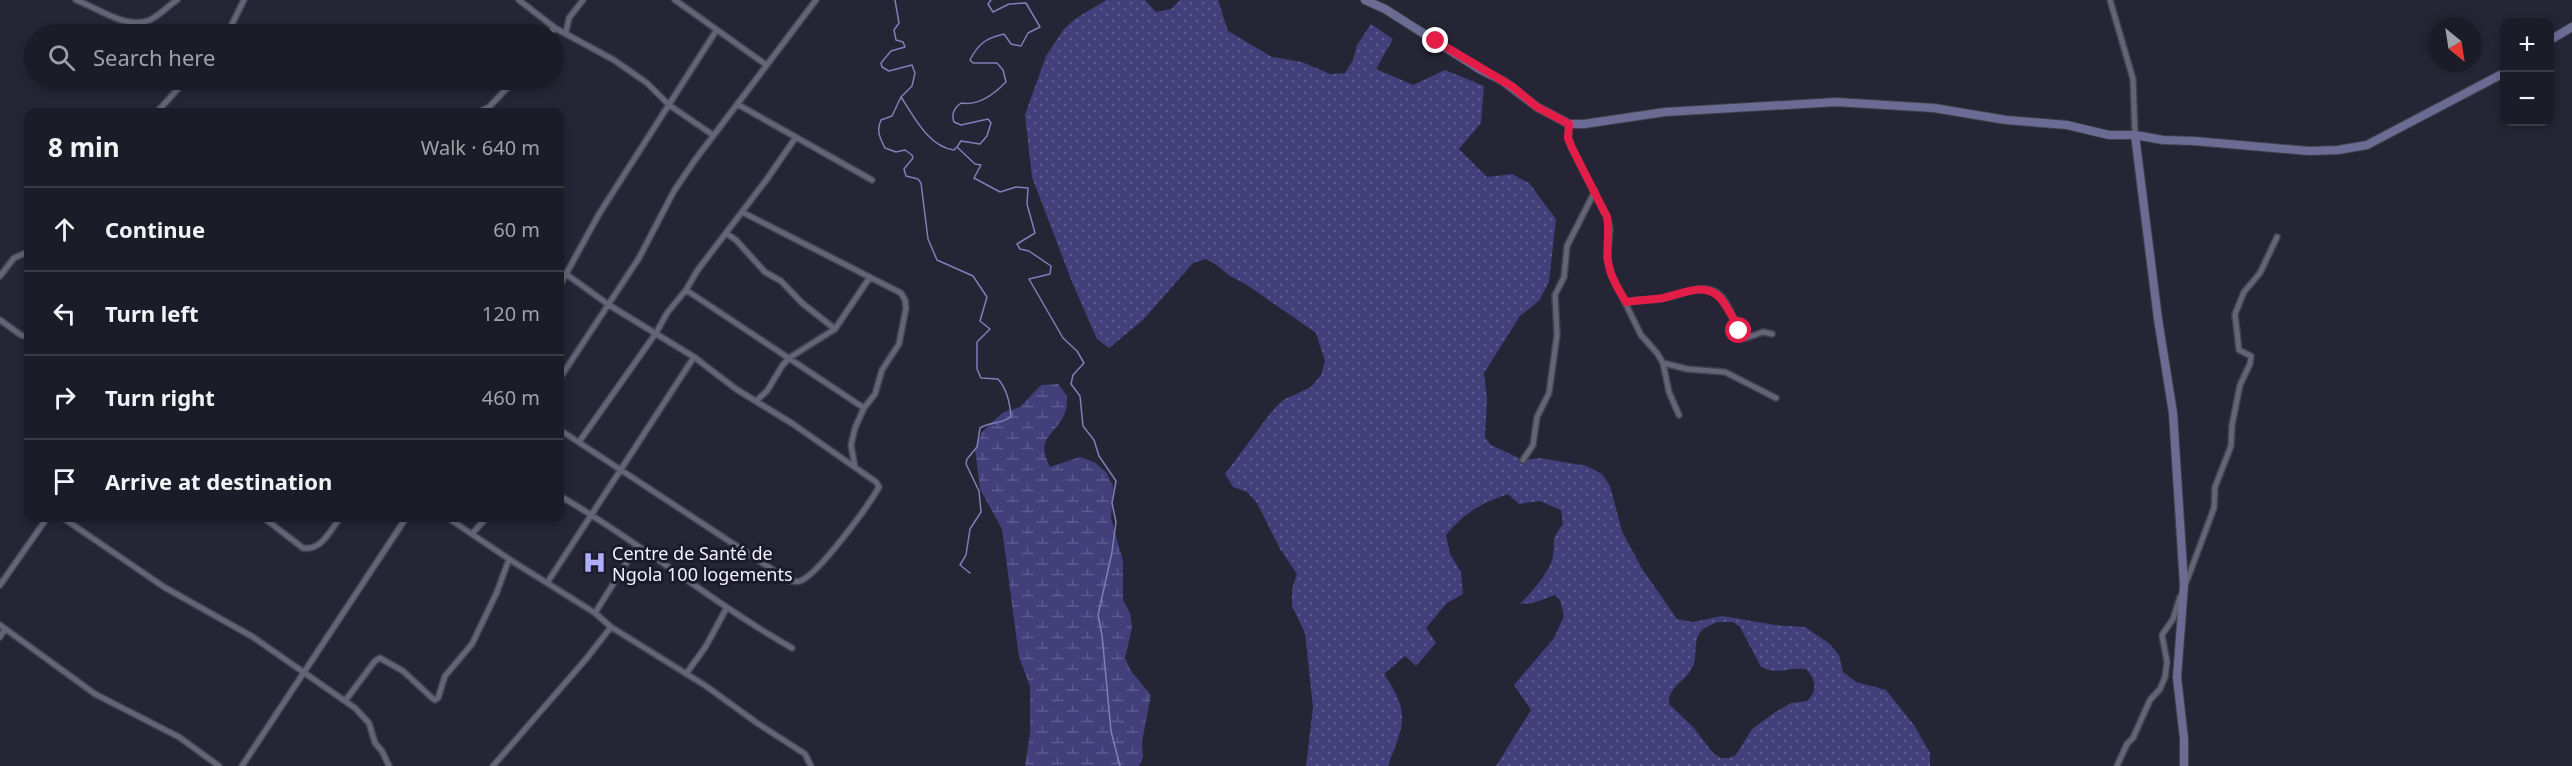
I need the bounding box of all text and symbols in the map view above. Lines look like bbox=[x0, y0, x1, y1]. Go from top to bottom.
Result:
north arrow bbox=[2428, 18, 2482, 72]
map controls bbox=[2500, 18, 2554, 126]
button: + bbox=[2500, 18, 2554, 72]
search box bbox=[24, 24, 564, 90]
route end bbox=[1422, 27, 1448, 53]
icon: search bbox=[45, 41, 78, 74]
text: Search here bbox=[93, 42, 215, 72]
button: − bbox=[2500, 72, 2554, 126]
text: 8 min bbox=[48, 129, 120, 165]
text: Walk · 640 m bbox=[421, 134, 540, 161]
icon: ahead bbox=[48, 213, 81, 246]
text: Continue bbox=[105, 214, 205, 244]
text: 60 m bbox=[493, 216, 540, 243]
icon: left bbox=[48, 297, 81, 330]
text: Turn left bbox=[105, 298, 199, 328]
text: 120 m bbox=[482, 300, 540, 327]
route start bbox=[1725, 317, 1751, 343]
icon: right bbox=[48, 381, 81, 414]
text: Turn right bbox=[105, 382, 215, 412]
text: 460 m bbox=[482, 384, 540, 411]
icon: arrive bbox=[48, 465, 81, 498]
text: Arrive at destination bbox=[105, 466, 332, 496]
place label: Centre de Santé de Ngola 100 logements bbox=[612, 541, 793, 586]
hospital icon: Centre de Santé de Ngola 100 logements bbox=[581, 550, 607, 576]

